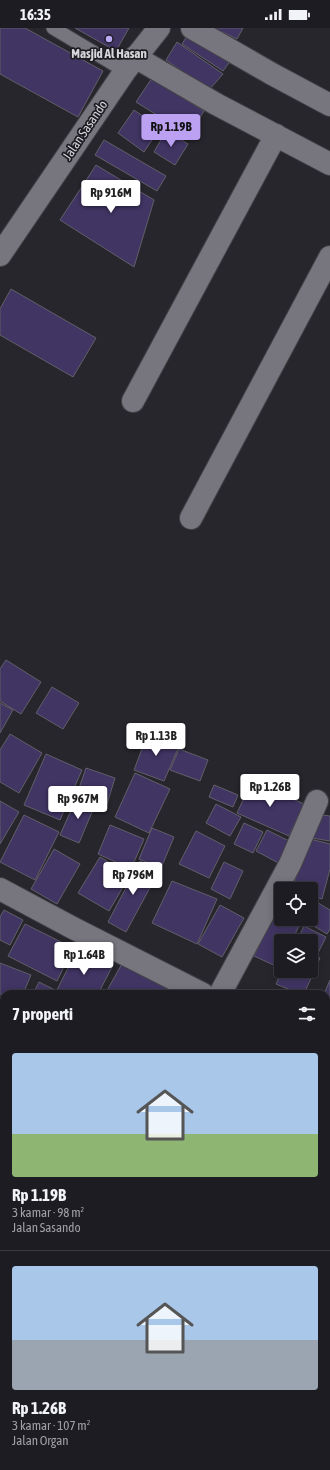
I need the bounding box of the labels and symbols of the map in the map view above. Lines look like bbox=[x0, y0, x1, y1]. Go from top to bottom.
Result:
marker: Masjid Al Hasan bbox=[104, 34, 114, 44]
place label: Masjid Al Hasan bbox=[71, 46, 147, 61]
street label: Jalan Sasando bbox=[60, 97, 110, 163]
pin: Rp 1.19B bbox=[130, 114, 212, 148]
pin: Rp 916M bbox=[74, 180, 148, 214]
pin: Rp 1.13B bbox=[115, 723, 197, 757]
pin: Rp 1.26B bbox=[229, 774, 311, 808]
pin: Rp 967M bbox=[41, 786, 115, 820]
pin: Rp 796M bbox=[96, 862, 170, 896]
pin: Rp 1.64B bbox=[43, 942, 125, 976]

